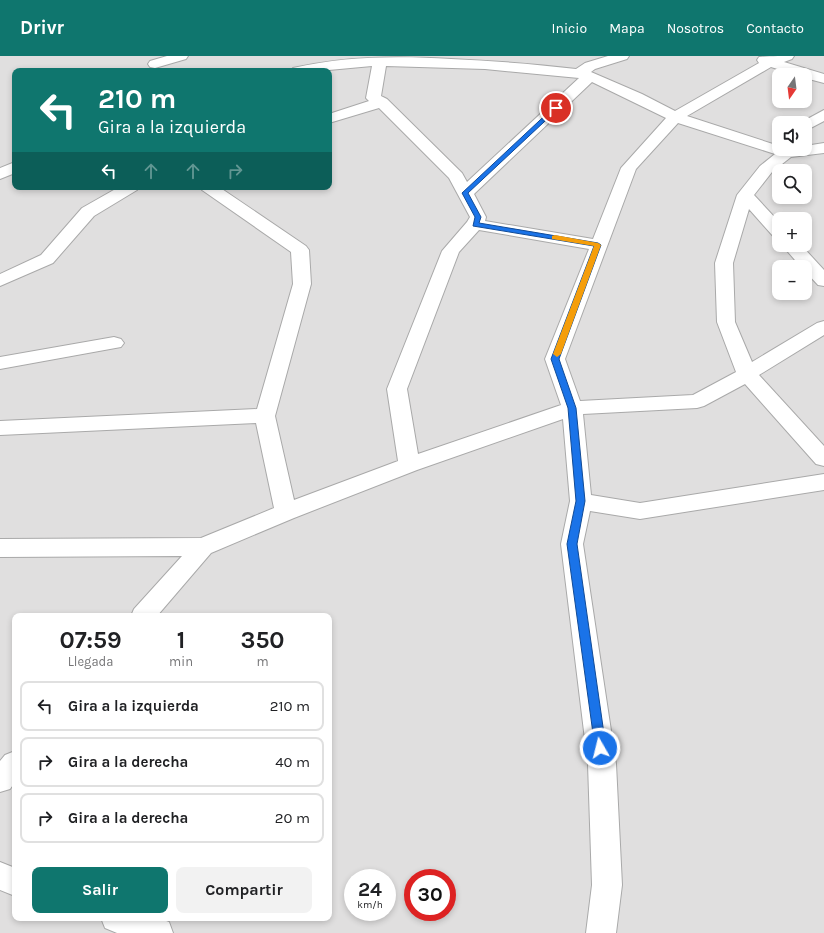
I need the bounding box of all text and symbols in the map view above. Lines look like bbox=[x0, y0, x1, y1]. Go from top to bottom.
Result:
text: Drivr bbox=[20, 17, 64, 39]
text: Inicio bbox=[552, 20, 587, 37]
text: Mapa bbox=[609, 20, 645, 37]
text: Nosotros bbox=[667, 20, 724, 37]
text: Contacto bbox=[746, 20, 804, 37]
north arrow bbox=[772, 68, 812, 108]
map controls bbox=[772, 68, 812, 300]
text: 210 m bbox=[98, 82, 176, 115]
icon: left bbox=[32, 84, 84, 136]
pin bbox=[539, 91, 573, 125]
icon: arrive bbox=[545, 97, 567, 119]
text: Gira a la izquierda bbox=[98, 116, 246, 138]
button: sound bbox=[772, 116, 812, 156]
icon: left bbox=[98, 160, 120, 182]
icon: ahead bbox=[140, 160, 162, 182]
icon: ahead bbox=[182, 160, 204, 182]
icon: right bbox=[224, 160, 246, 182]
button: search bbox=[772, 164, 812, 204]
button: + bbox=[772, 212, 812, 252]
button: − bbox=[772, 260, 812, 300]
text: 07:59 bbox=[59, 626, 122, 654]
text: 1 bbox=[177, 626, 185, 654]
text: 350 bbox=[240, 626, 285, 654]
text: Llegada bbox=[68, 654, 113, 669]
text: min bbox=[169, 654, 193, 669]
text: m bbox=[256, 654, 269, 669]
icon: left bbox=[34, 695, 56, 717]
text: Gira a la izquierda bbox=[68, 697, 199, 715]
text: 210 m bbox=[270, 697, 310, 715]
position arrow bbox=[579, 727, 621, 769]
icon: right bbox=[34, 751, 56, 773]
text: Gira a la derecha bbox=[68, 753, 188, 771]
text: 40 m bbox=[275, 753, 310, 771]
icon: right bbox=[34, 807, 56, 829]
text: Gira a la derecha bbox=[68, 809, 188, 827]
text: 20 m bbox=[275, 809, 310, 827]
button: Salir bbox=[32, 867, 168, 913]
button: Compartir bbox=[176, 867, 312, 913]
speed limit sign: 30 bbox=[404, 869, 456, 921]
text: 24 bbox=[358, 878, 382, 901]
text: km/h bbox=[357, 899, 383, 911]

